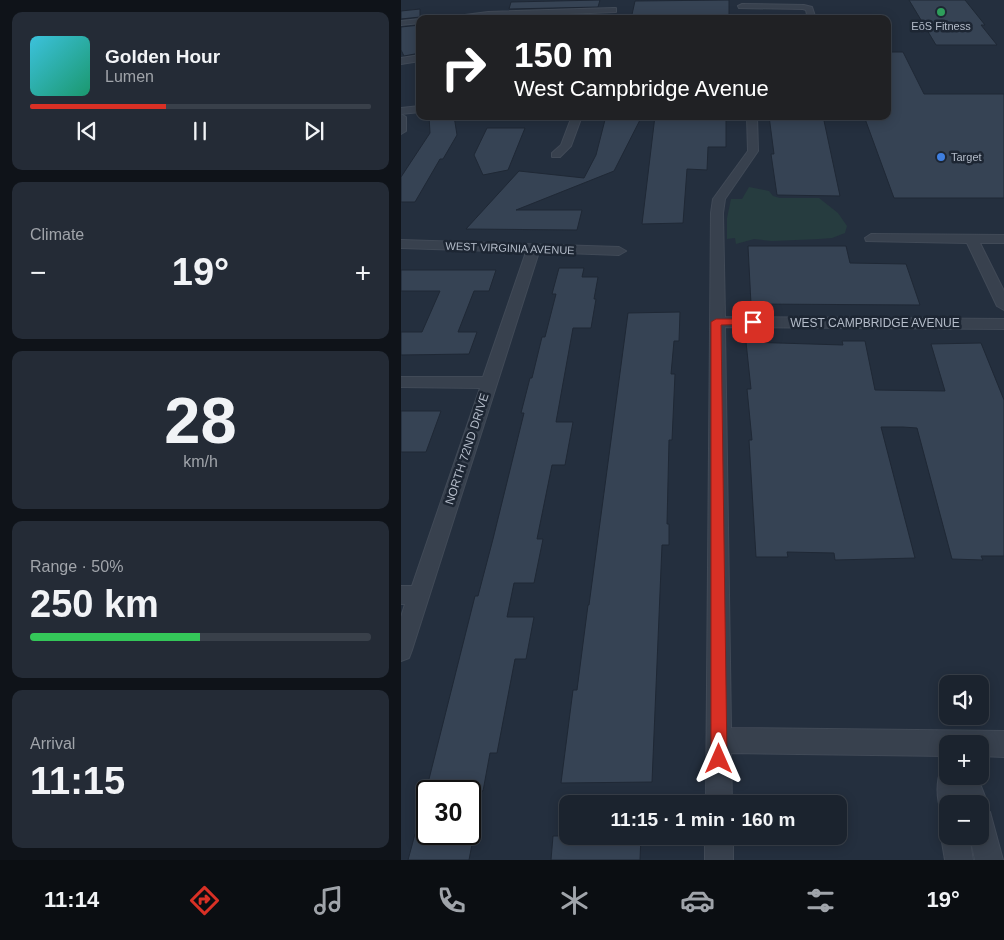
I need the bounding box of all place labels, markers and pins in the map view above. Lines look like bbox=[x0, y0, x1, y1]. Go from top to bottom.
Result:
marker: EōS Fitness bbox=[935, 6, 947, 18]
place label: EōS Fitness bbox=[911, 20, 971, 32]
marker: Target bbox=[935, 151, 947, 163]
place label: Target bbox=[951, 151, 982, 163]
pin bbox=[732, 301, 774, 343]

